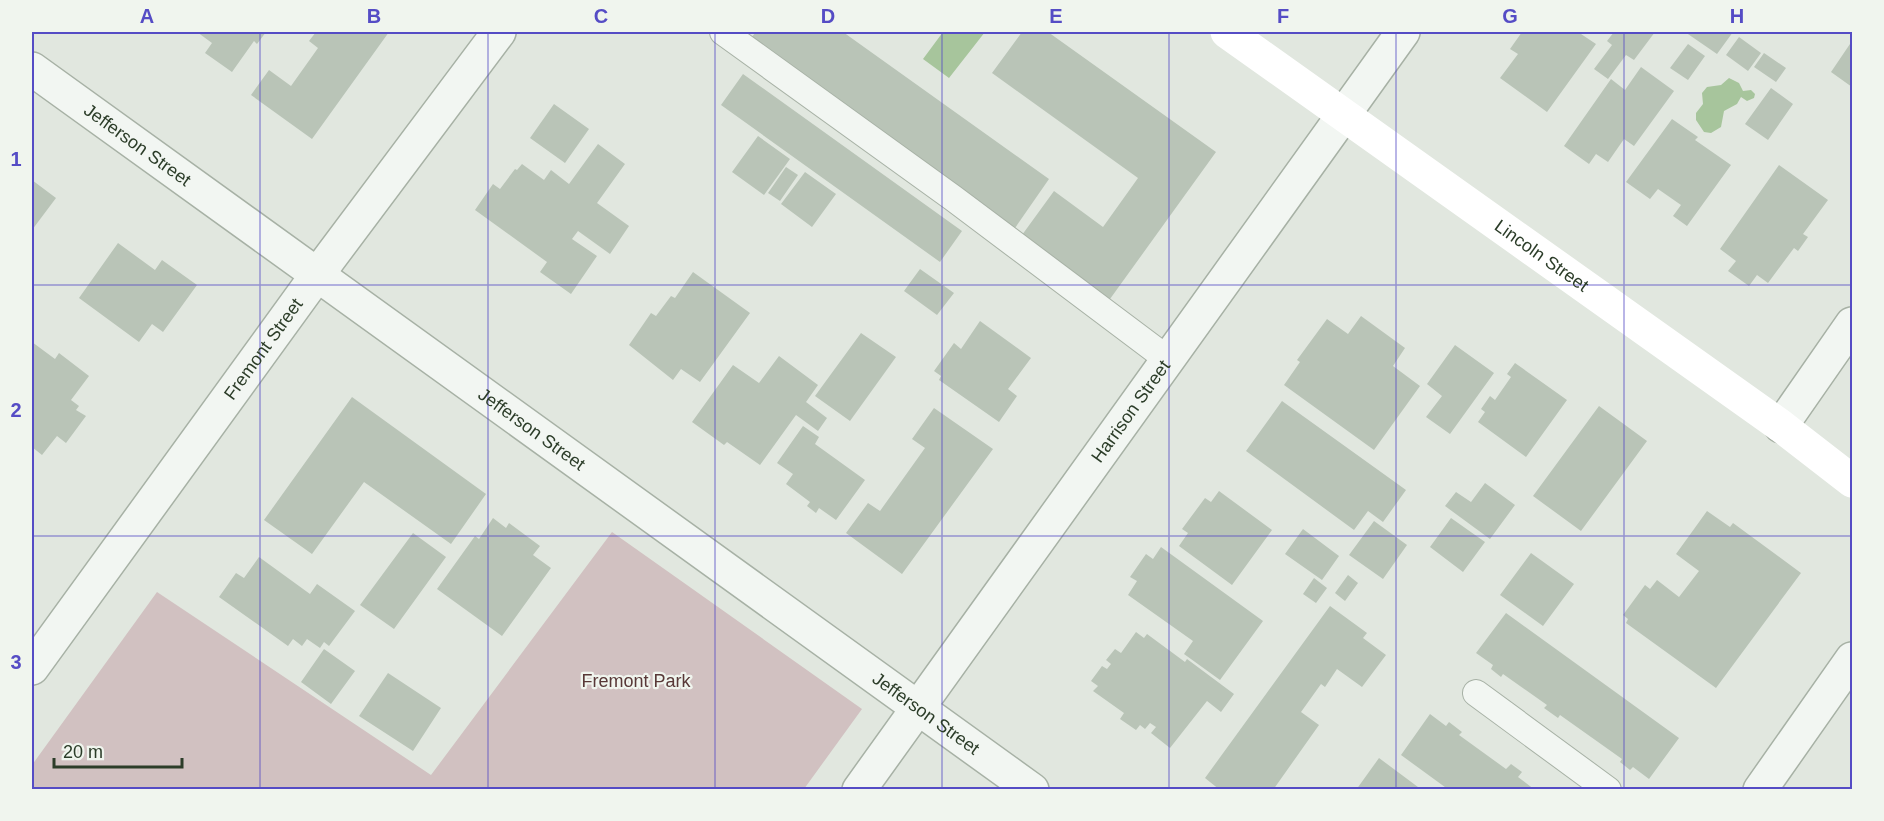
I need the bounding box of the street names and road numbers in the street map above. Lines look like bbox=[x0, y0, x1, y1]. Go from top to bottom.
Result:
street label: Jefferson Street bbox=[80, 100, 195, 190]
street label: Lincoln Street bbox=[1491, 216, 1592, 296]
street label: Fremont Street bbox=[220, 295, 307, 404]
street label: Harrison Street bbox=[1087, 356, 1174, 466]
street label: Jefferson Street bbox=[474, 384, 589, 474]
street label: Jefferson Street bbox=[869, 668, 983, 759]

